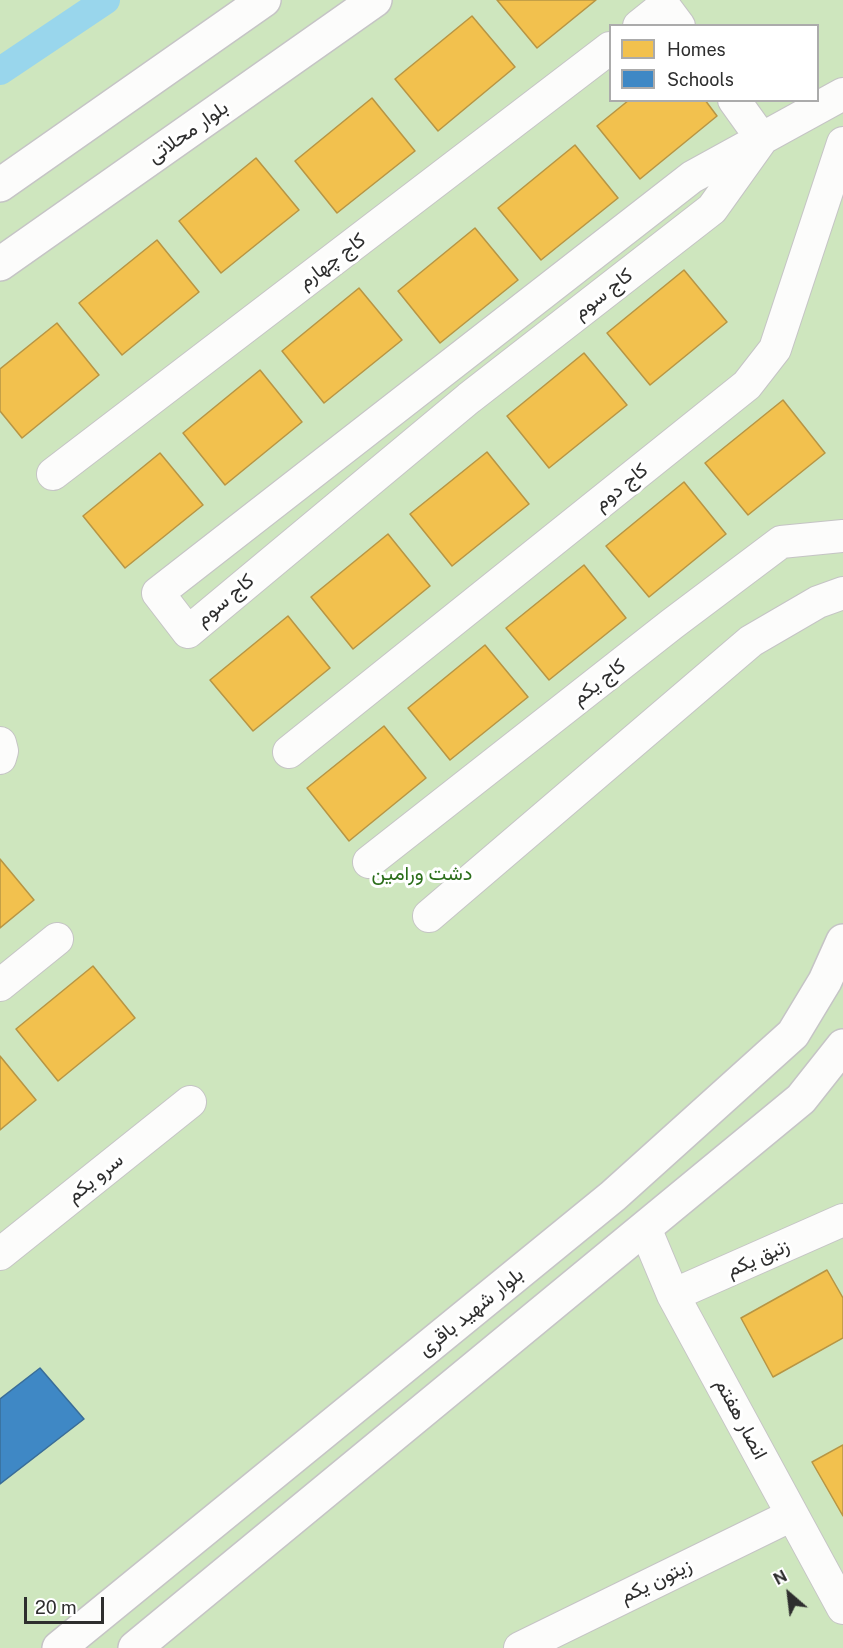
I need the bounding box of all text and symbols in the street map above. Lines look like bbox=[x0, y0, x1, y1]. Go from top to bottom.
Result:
legend bbox=[609, 24, 819, 102]
text: Homes bbox=[667, 39, 726, 60]
text: Schools bbox=[667, 69, 734, 90]
street label: بلوار محلاتی bbox=[143, 96, 233, 168]
street label: کاج چهارم bbox=[294, 228, 370, 294]
street label: کاج سوم bbox=[568, 263, 638, 325]
street label: کاج دوم bbox=[589, 458, 653, 516]
street label: کاج سوم bbox=[191, 569, 259, 631]
street label: کاج یکم bbox=[567, 654, 631, 710]
park label: دشت ورامین bbox=[372, 862, 472, 886]
street label: سرو یکم bbox=[62, 1148, 128, 1208]
street label: زنبق یکم bbox=[723, 1234, 793, 1282]
street label: بلوار شهید باقری bbox=[414, 1262, 528, 1362]
street label: انصار هفتم bbox=[710, 1374, 772, 1464]
street label: زیتون یکم bbox=[616, 1553, 696, 1609]
north arrow bbox=[759, 1564, 819, 1624]
text: N bbox=[770, 1566, 790, 1589]
scale bar bbox=[27, 1585, 106, 1623]
text: 20 m bbox=[35, 1597, 77, 1618]

